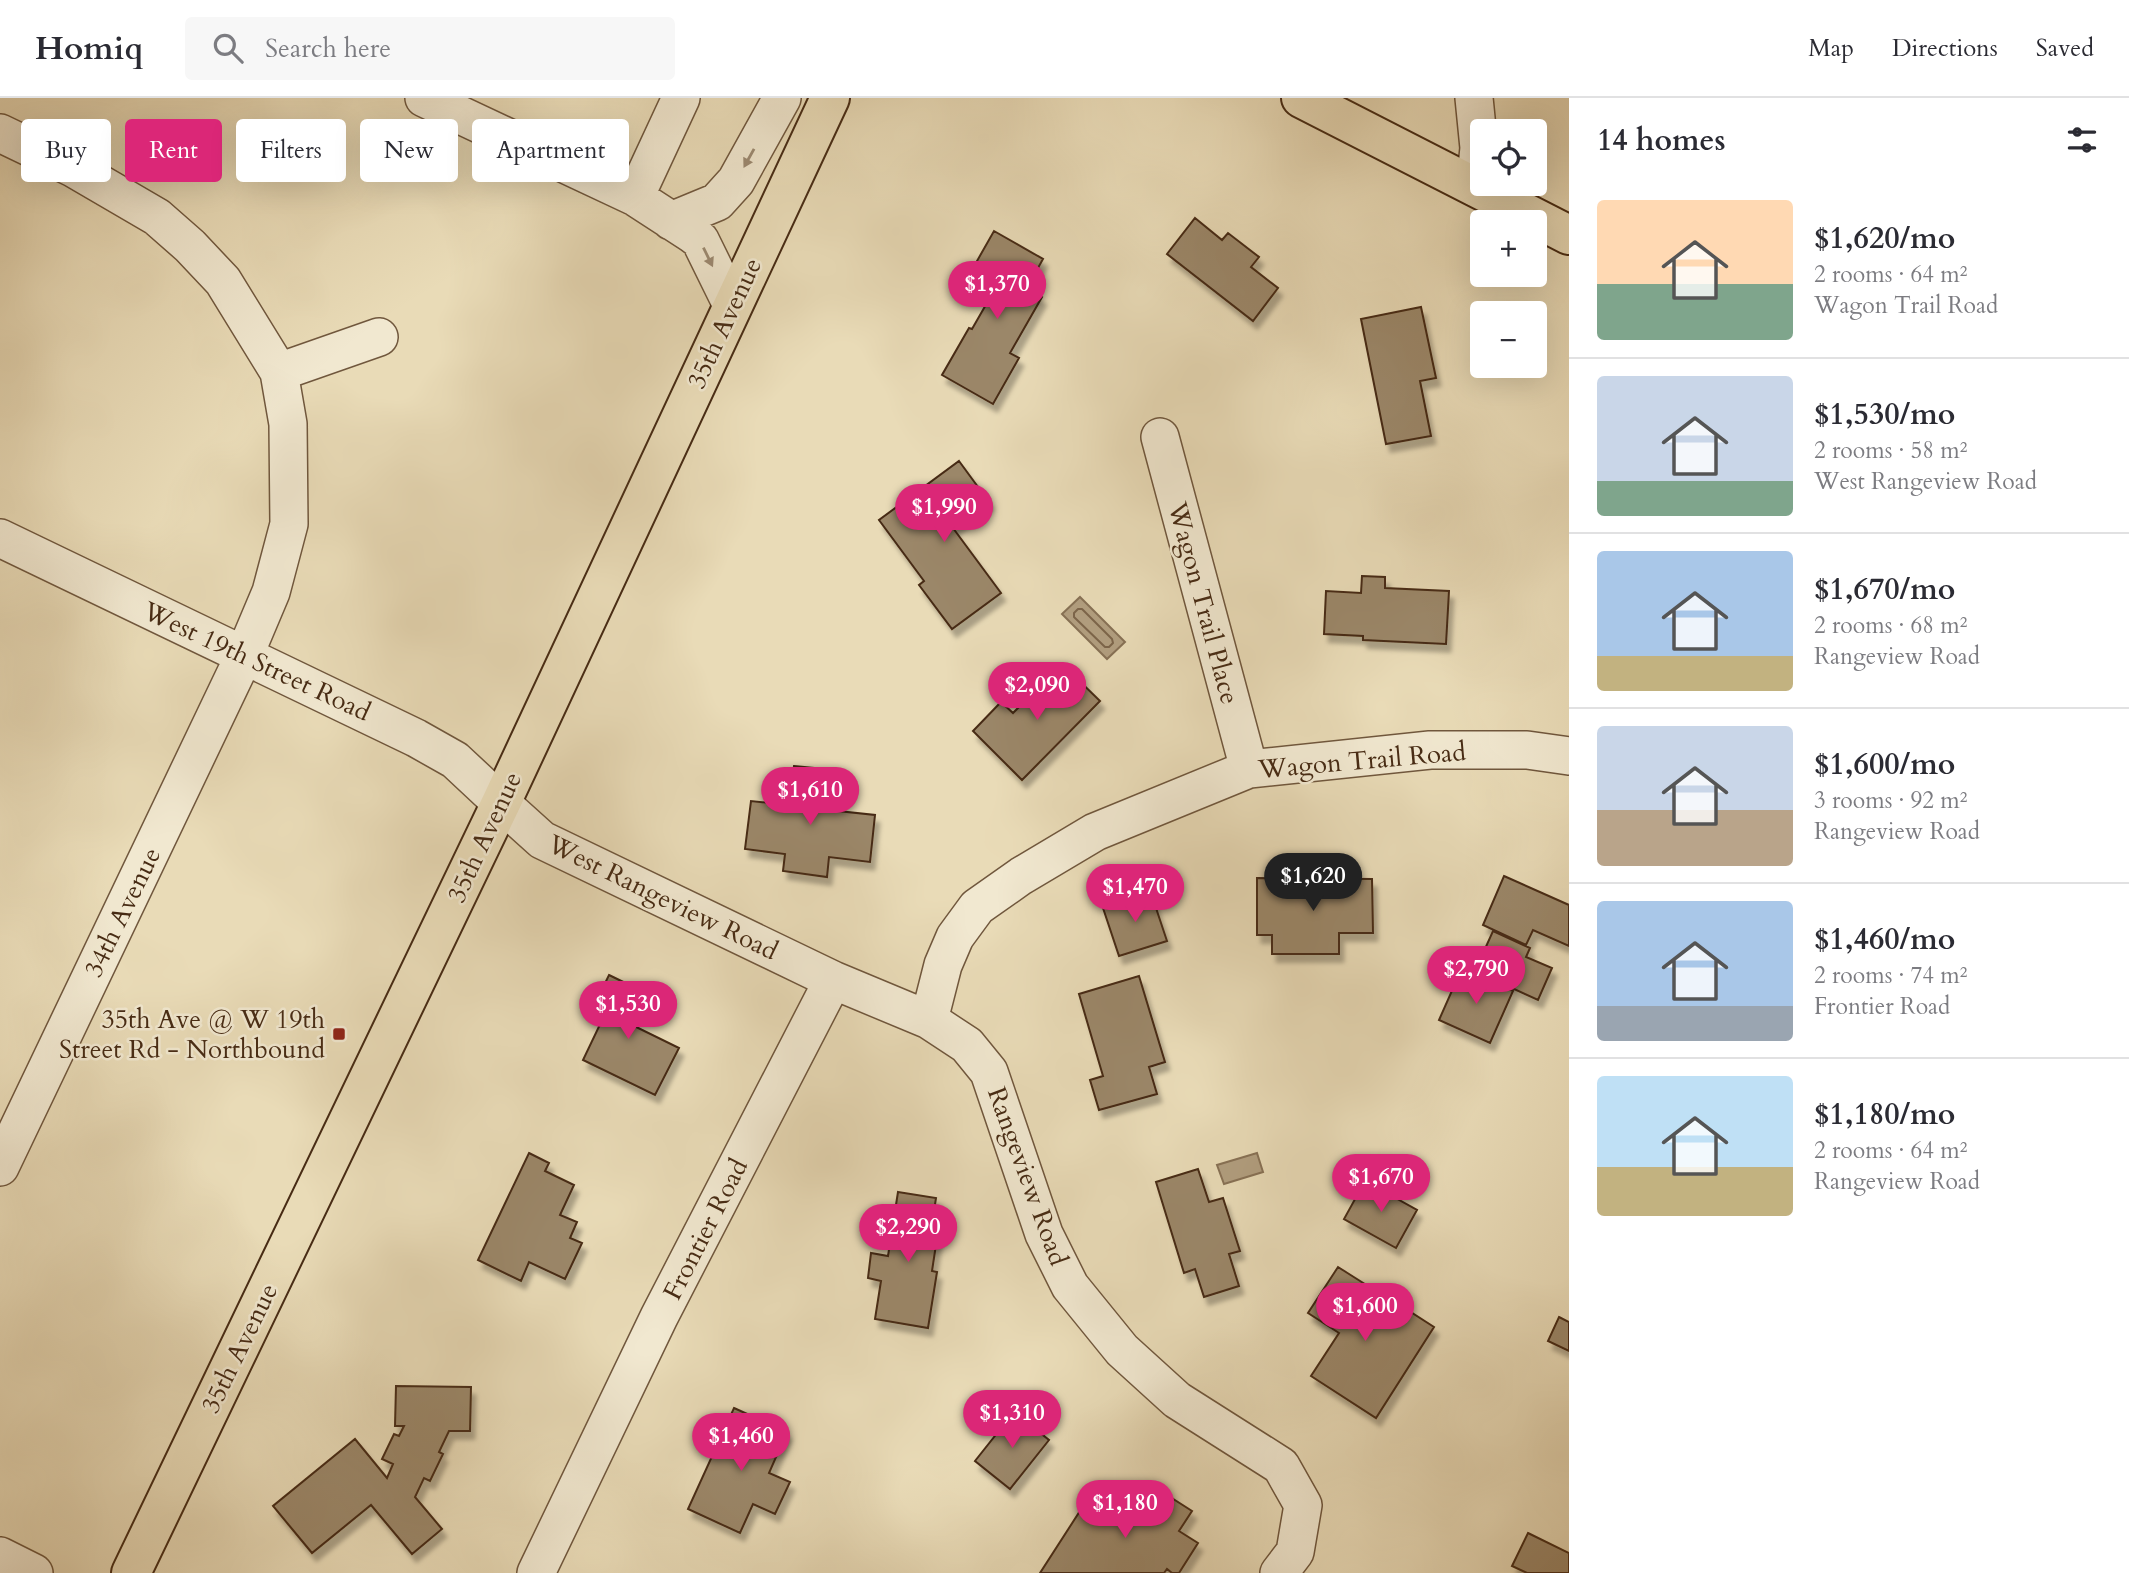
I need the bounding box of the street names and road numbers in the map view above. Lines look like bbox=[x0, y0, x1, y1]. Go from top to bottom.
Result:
street label: 35th Avenue bbox=[679, 252, 770, 394]
street label: Wagon Trail Place bbox=[1159, 497, 1247, 708]
street label: West 19th Street Road bbox=[136, 593, 376, 730]
street label: Wagon Trail Road bbox=[1256, 734, 1467, 787]
street label: 35th Avenue bbox=[439, 766, 530, 908]
street label: West Rangeview Road bbox=[541, 826, 784, 968]
street label: 34th Avenue bbox=[76, 841, 169, 983]
street label: Rangeview Road bbox=[979, 1082, 1076, 1270]
street label: Frontier Road bbox=[655, 1153, 756, 1306]
street label: 35th Avenue bbox=[193, 1277, 286, 1419]

